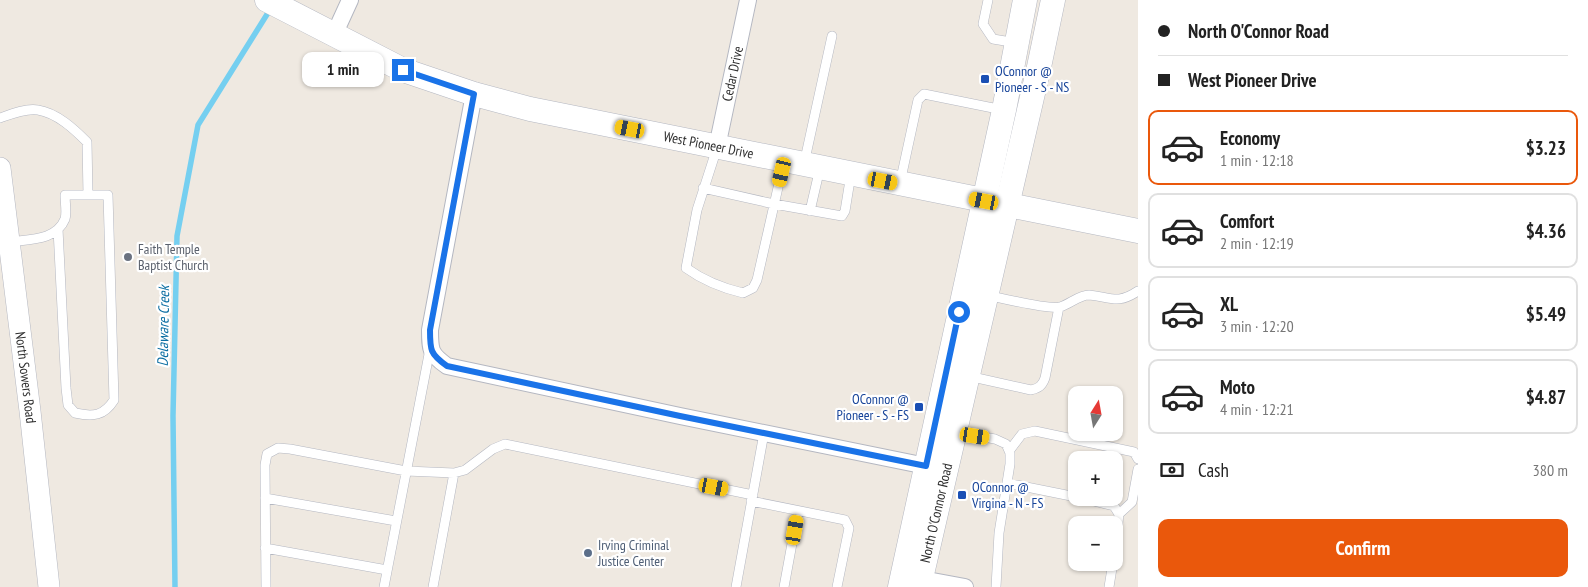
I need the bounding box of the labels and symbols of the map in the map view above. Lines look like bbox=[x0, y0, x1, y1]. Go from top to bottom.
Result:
street label: Cedar Drive bbox=[718, 44, 747, 103]
callout: 1 min bbox=[303, 52, 386, 88]
route end bbox=[392, 59, 414, 81]
place label: OConnor @ Pioneer - S - NS bbox=[995, 62, 1069, 96]
marker: OConnor @ Pioneer - S - NS bbox=[979, 73, 991, 85]
car bbox=[613, 119, 646, 139]
street label: West Pioneer Drive bbox=[662, 127, 755, 163]
car bbox=[771, 156, 792, 188]
car bbox=[866, 171, 899, 191]
car bbox=[967, 191, 1000, 211]
place label: Faith Temple Baptist Church bbox=[138, 240, 208, 274]
marker: Faith Temple Baptist Church bbox=[122, 251, 134, 263]
water label: Delaware Creek bbox=[153, 283, 173, 367]
route start bbox=[948, 301, 970, 323]
street label: North Sowers Road bbox=[11, 331, 40, 424]
north arrow bbox=[1068, 386, 1122, 441]
place label: OConnor @ Pioneer - S - FS bbox=[837, 390, 909, 424]
marker: OConnor @ Pioneer - S - FS bbox=[913, 401, 925, 413]
car bbox=[959, 426, 990, 446]
street label: North O'Connor Road bbox=[916, 462, 956, 564]
car bbox=[697, 477, 730, 497]
place label: OConnor @ Virgina - N - FS bbox=[971, 478, 1043, 512]
marker: OConnor @ Virgina - N - FS bbox=[956, 489, 968, 501]
car bbox=[785, 514, 804, 546]
place label: Irving Criminal Justice Center bbox=[597, 536, 670, 570]
marker: Irving Criminal Justice Center bbox=[582, 547, 594, 559]

